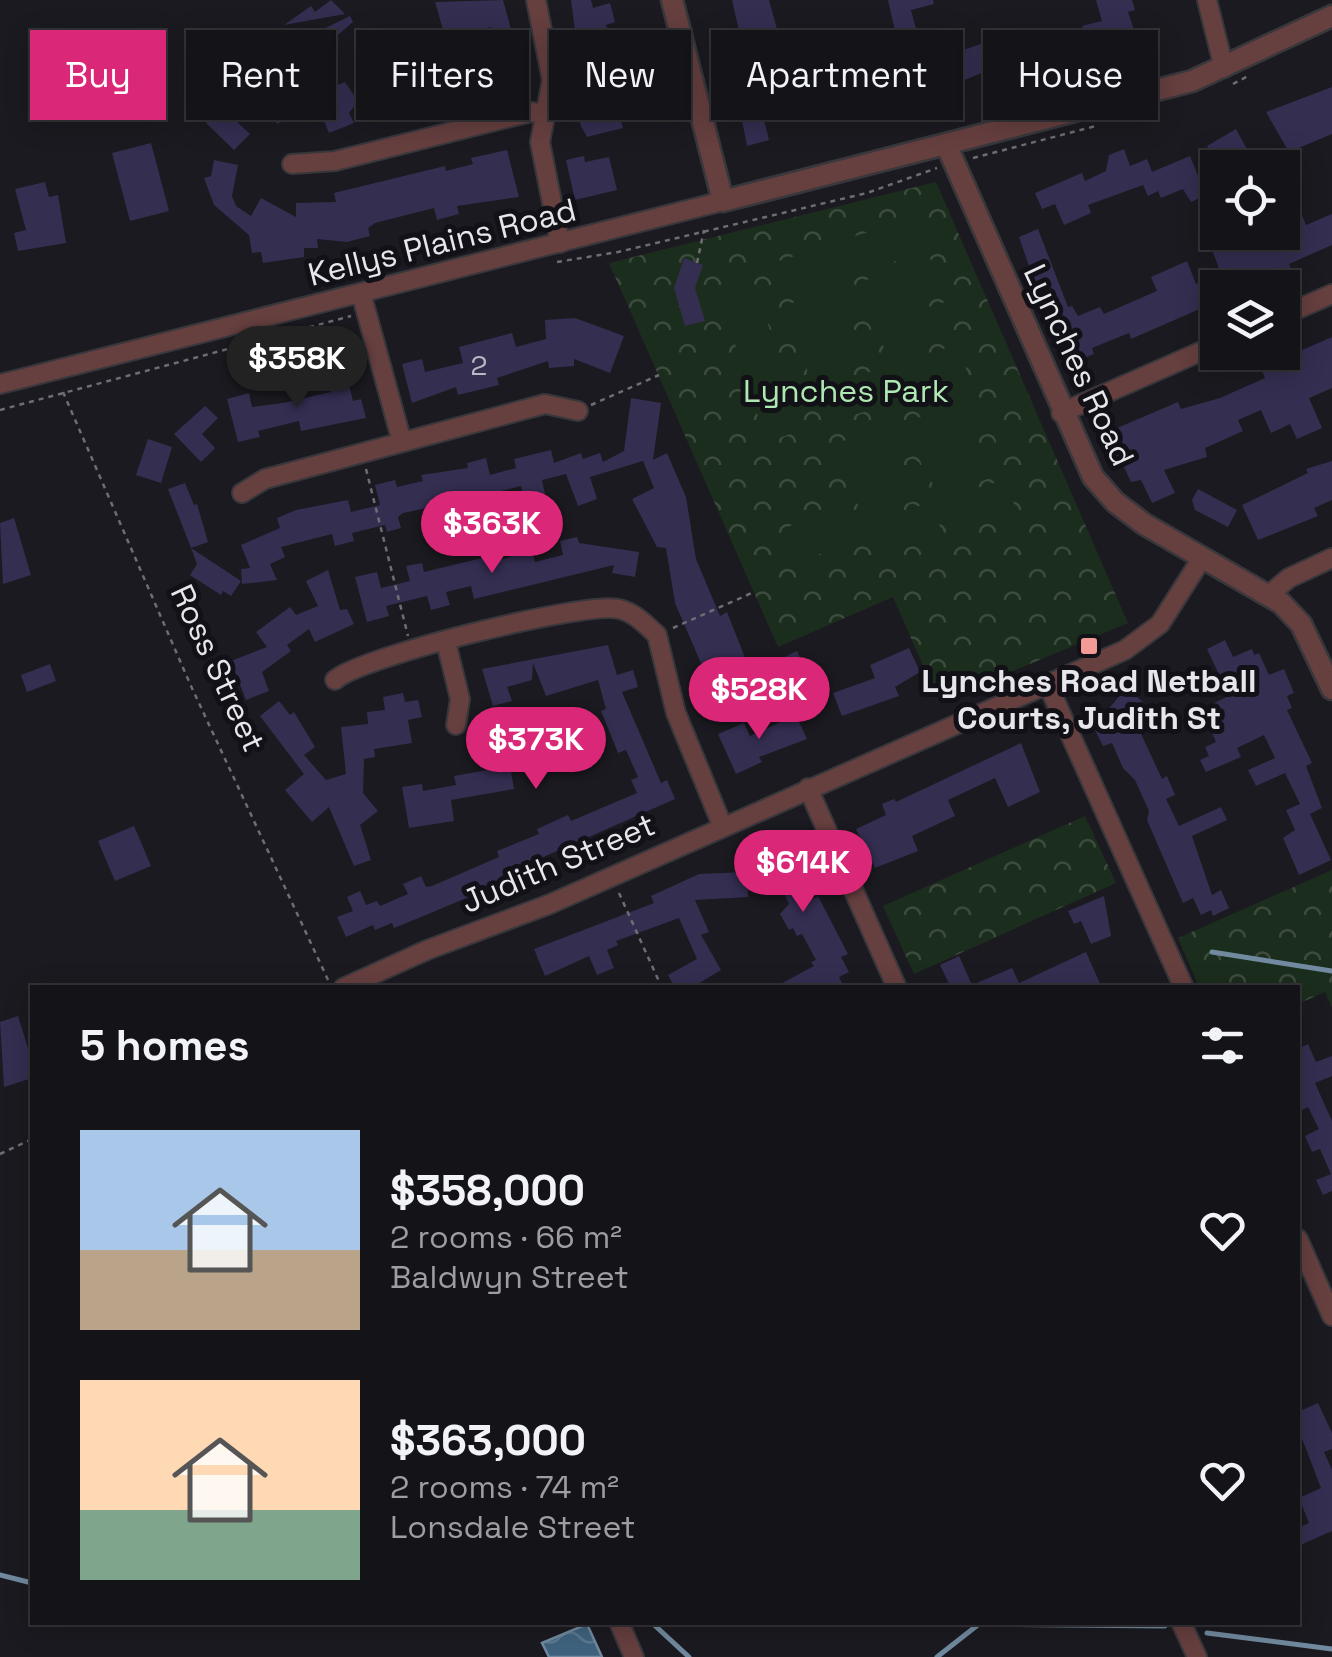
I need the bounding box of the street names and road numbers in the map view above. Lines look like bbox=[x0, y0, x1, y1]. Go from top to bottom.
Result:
street label: Kellys Plains Road bbox=[304, 189, 580, 295]
street label: Lynches Road bbox=[1015, 258, 1143, 472]
street label: Ross Street bbox=[162, 578, 274, 758]
street label: Judith Street bbox=[455, 804, 661, 922]

